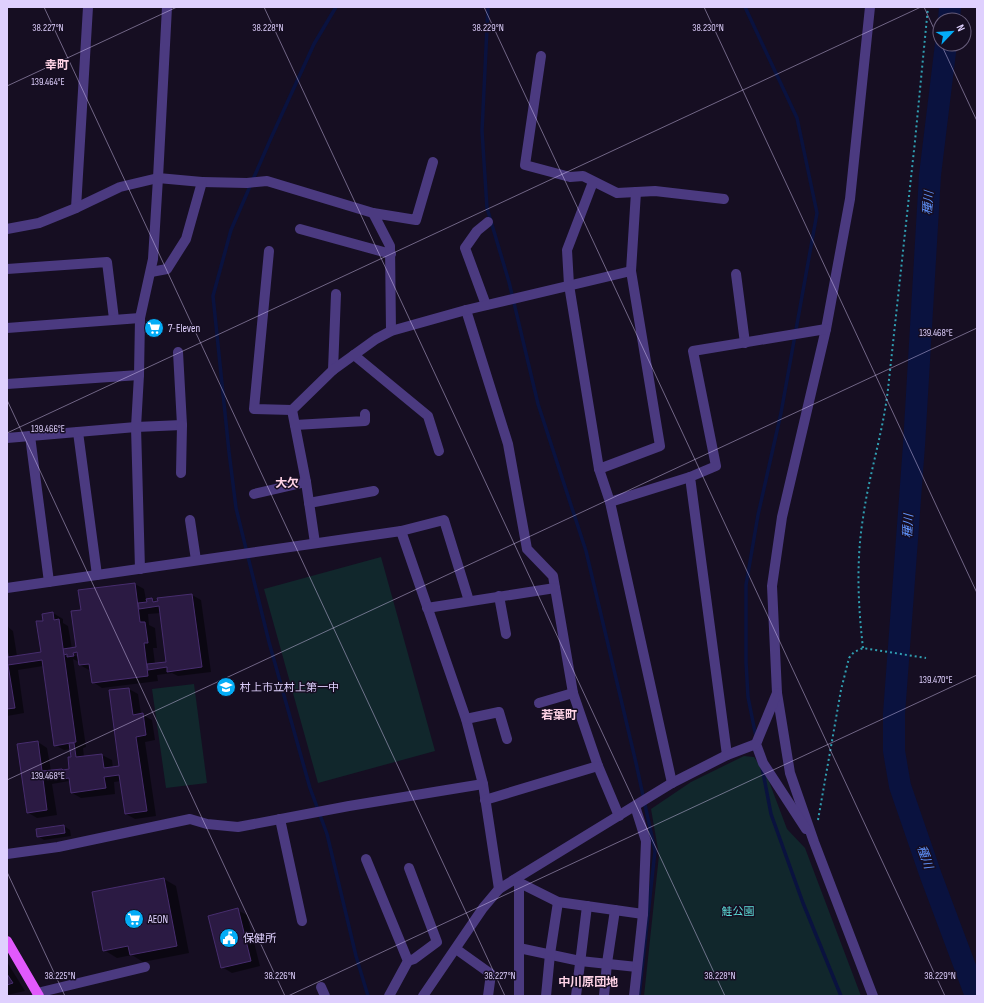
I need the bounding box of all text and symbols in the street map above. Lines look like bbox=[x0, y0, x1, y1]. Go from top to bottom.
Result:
north arrow bbox=[932, 12, 972, 52]
text: 38.227°N bbox=[32, 22, 64, 34]
text: 38.228°N bbox=[252, 22, 284, 34]
text: 38.229°N bbox=[472, 22, 504, 34]
text: 38.230°N bbox=[692, 22, 724, 34]
text: N bbox=[953, 23, 968, 34]
district label: 幸町 bbox=[45, 58, 69, 73]
text: 139.464°E bbox=[31, 76, 65, 88]
water label: 種川 bbox=[920, 188, 937, 216]
supermarket icon: 7-Eleven bbox=[143, 317, 165, 339]
place label: 7-Eleven bbox=[168, 322, 200, 335]
text: 139.468°E bbox=[919, 327, 953, 339]
text: 139.466°E bbox=[31, 423, 65, 435]
district label: 大欠 bbox=[275, 476, 299, 491]
water label: 種川 bbox=[900, 512, 917, 538]
text: 139.470°E bbox=[919, 674, 953, 686]
school or university icon: 村上市立村上第一中 bbox=[215, 676, 237, 698]
place label: 村上市立村上第一中 bbox=[240, 681, 339, 694]
district label: 若葉町 bbox=[541, 708, 577, 723]
text: 139.468°E bbox=[31, 770, 65, 782]
water label: 種川 bbox=[913, 843, 936, 873]
park label: 鮭公園 bbox=[722, 905, 755, 918]
supermarket icon: AEON bbox=[123, 908, 145, 930]
place label: AEON bbox=[147, 913, 168, 926]
public building icon: 保健所 bbox=[218, 927, 240, 949]
place label: 保健所 bbox=[243, 932, 277, 945]
text: 38.225°N bbox=[44, 970, 76, 982]
text: 38.226°N bbox=[264, 970, 296, 982]
text: 38.227°N bbox=[484, 970, 516, 982]
text: 38.228°N bbox=[704, 970, 736, 982]
text: 38.229°N bbox=[924, 970, 956, 982]
district label: 中川原団地 bbox=[558, 975, 618, 990]

